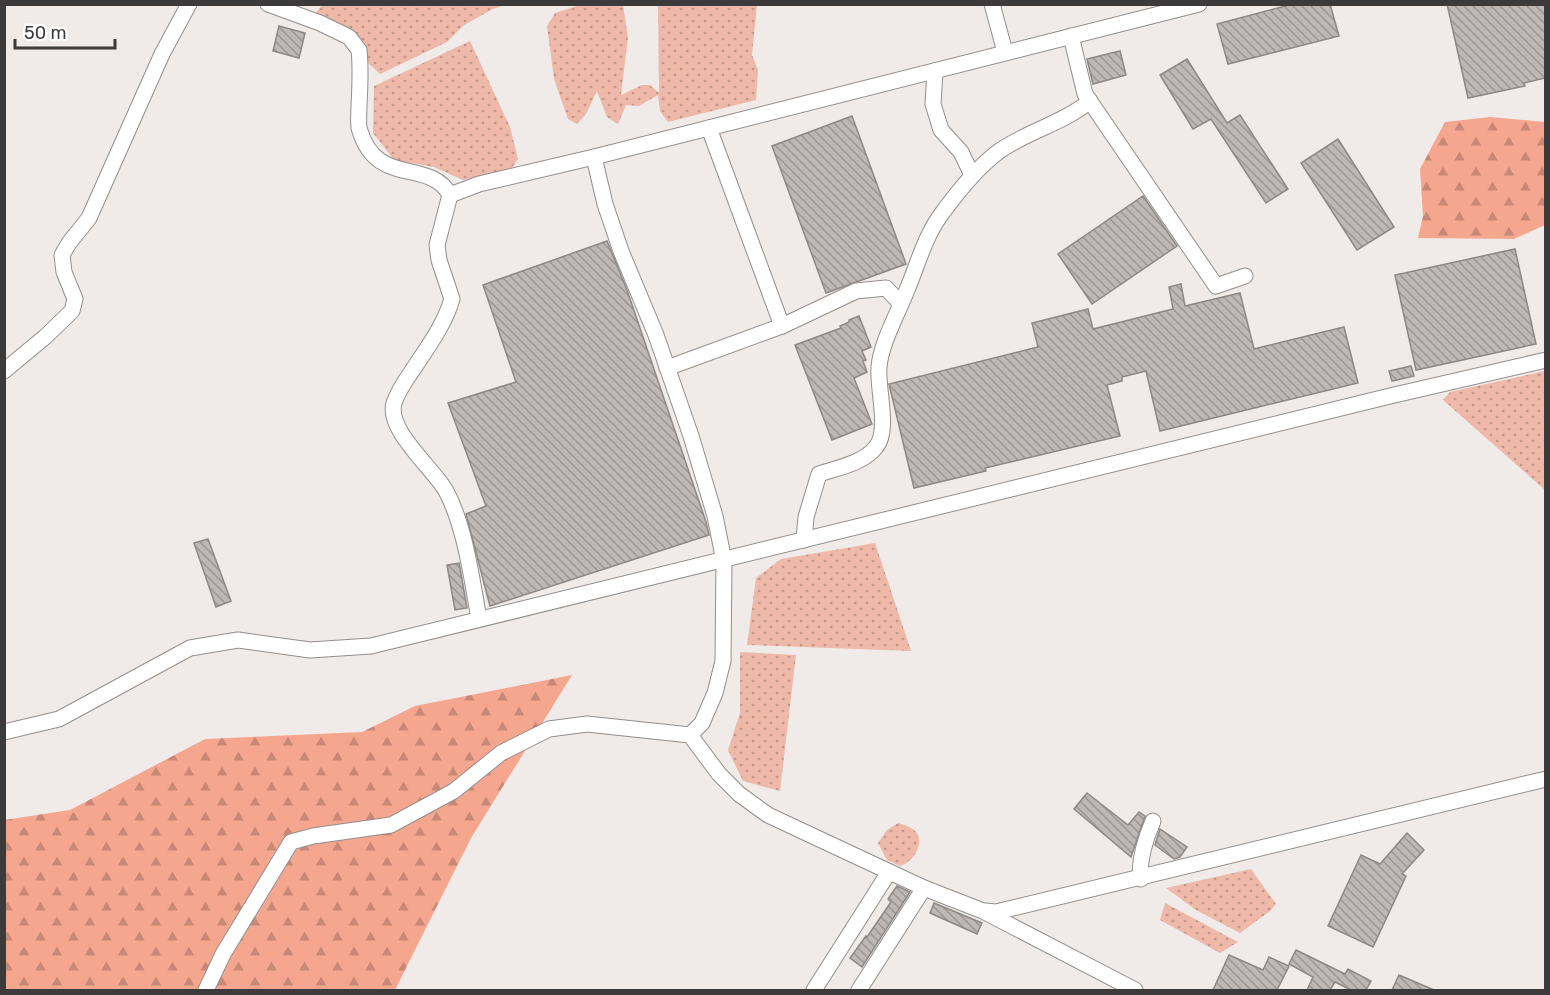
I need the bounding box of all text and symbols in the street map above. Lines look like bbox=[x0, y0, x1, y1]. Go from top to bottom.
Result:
scale bar bbox=[15, 12, 116, 50]
text: 50 m bbox=[24, 22, 67, 44]

